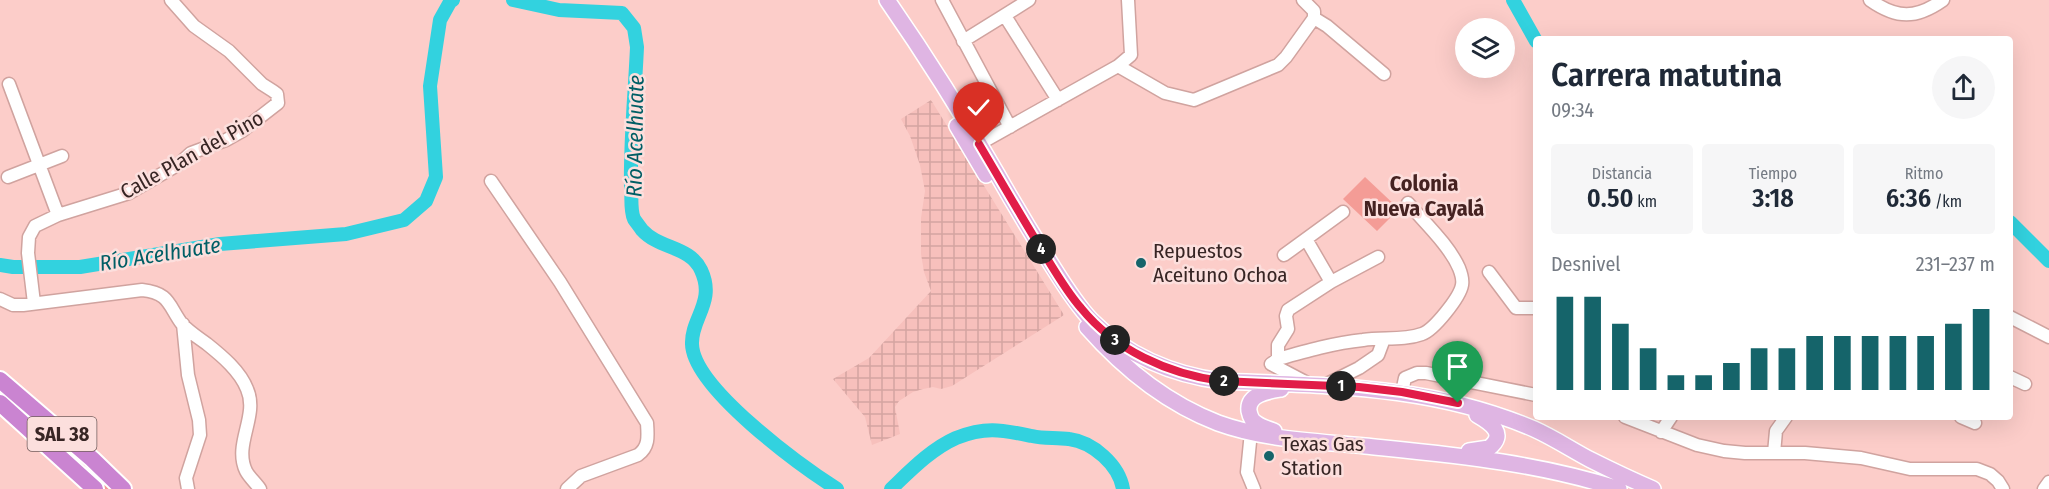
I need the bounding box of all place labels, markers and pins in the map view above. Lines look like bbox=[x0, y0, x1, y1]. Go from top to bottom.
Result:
pin bbox=[953, 82, 1004, 144]
pin: 4 bbox=[1026, 234, 1056, 264]
place label: Repuestos Aceituno Ochoa bbox=[1153, 238, 1288, 288]
marker: Repuestos Aceituno Ochoa bbox=[1134, 256, 1148, 270]
pin: 3 bbox=[1100, 325, 1130, 355]
pin bbox=[1432, 341, 1483, 403]
pin: 2 bbox=[1209, 366, 1239, 396]
pin: 1 bbox=[1326, 371, 1356, 401]
place label: Texas Gas Station bbox=[1281, 431, 1364, 481]
marker: Texas Gas Station bbox=[1262, 449, 1276, 463]

